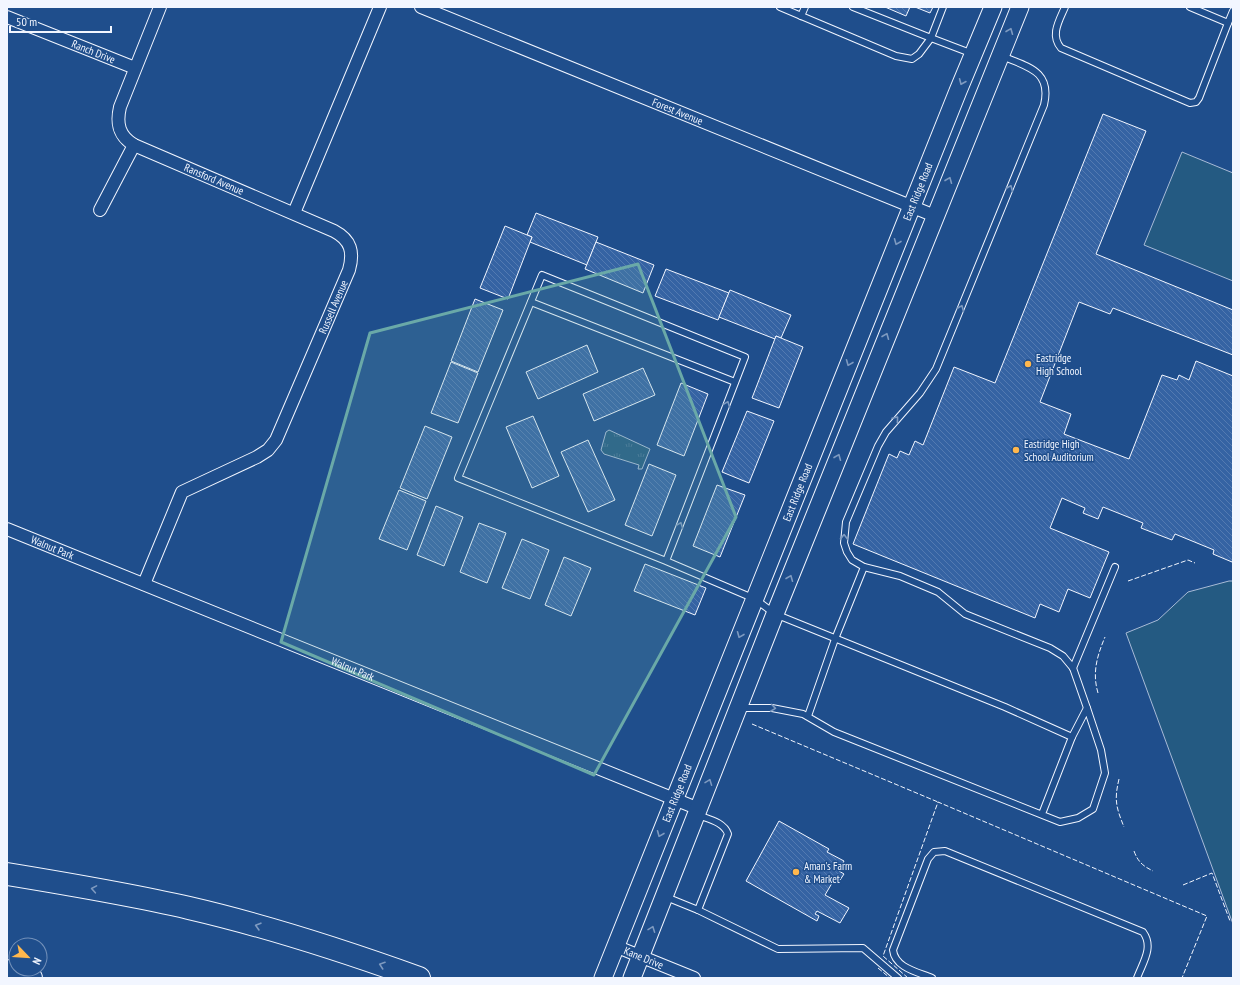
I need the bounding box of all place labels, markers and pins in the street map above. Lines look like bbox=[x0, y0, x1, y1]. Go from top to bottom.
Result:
place label: Eastridge High School bbox=[1036, 351, 1082, 378]
marker: Eastridge High School bbox=[1023, 359, 1033, 369]
place label: Eastridge High School Auditorium bbox=[1024, 437, 1094, 464]
marker: Eastridge High School Auditorium bbox=[1011, 445, 1021, 455]
place label: Aman's Farm & Market bbox=[804, 859, 852, 886]
marker: Aman's Farm & Market bbox=[791, 867, 801, 877]

